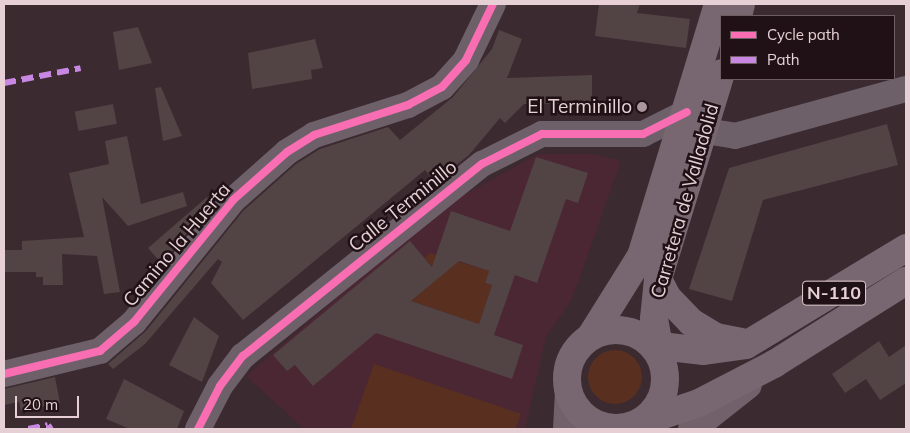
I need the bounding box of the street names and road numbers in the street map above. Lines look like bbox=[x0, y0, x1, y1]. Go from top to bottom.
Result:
street label: Carretera de Valladolid bbox=[646, 101, 724, 301]
street label: Calle Terminillo bbox=[344, 155, 462, 257]
street label: Camino la Huerta bbox=[119, 179, 235, 311]
road number: N-110 bbox=[802, 278, 866, 308]

